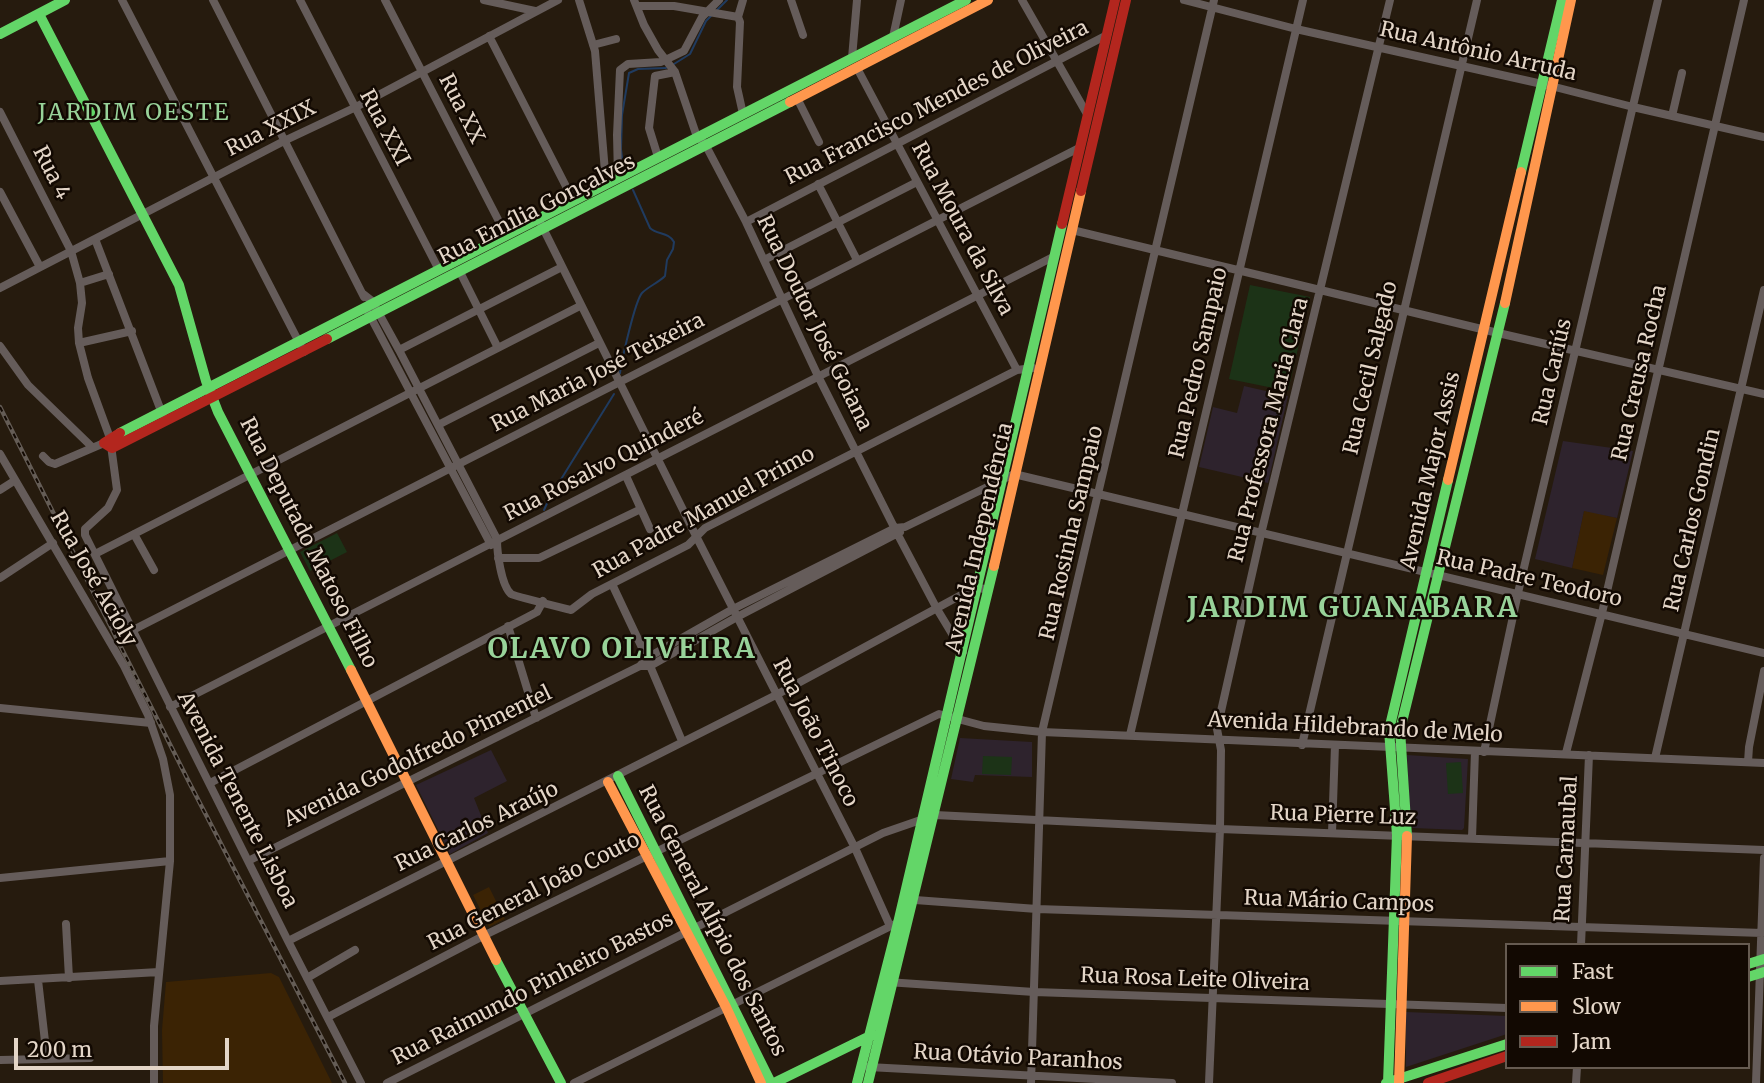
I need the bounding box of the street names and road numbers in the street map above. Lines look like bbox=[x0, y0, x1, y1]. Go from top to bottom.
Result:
street label: Rua Francisco Mendes de Oliveira bbox=[781, 15, 1093, 191]
street label: Rua Antônio Arruda bbox=[1377, 17, 1579, 87]
street label: Rua XX bbox=[433, 70, 489, 148]
street label: Rua XXI bbox=[354, 86, 414, 170]
street label: Rua XXIX bbox=[222, 96, 320, 162]
street label: Rua Moura da Silva bbox=[906, 138, 1018, 320]
street label: Rua 4 bbox=[27, 142, 75, 204]
street label: Rua Emília Gonçalves bbox=[434, 149, 640, 271]
street label: Rua Doutor José Goiana bbox=[751, 211, 877, 435]
street label: Rua Pedro Sampaio bbox=[1165, 265, 1233, 461]
street label: Rua Cecil Salgado bbox=[1339, 279, 1403, 457]
street label: Rua Creusa Rocha bbox=[1607, 283, 1673, 463]
street label: Rua Professora Maria Clara bbox=[1224, 295, 1314, 565]
street label: Rua Maria José Teixeira bbox=[487, 308, 709, 438]
street label: Rua Cariús bbox=[1529, 316, 1577, 428]
street label: Avenida Major Assis bbox=[1396, 369, 1466, 573]
street label: Rua Rosalvo Quinderé bbox=[500, 405, 708, 527]
street label: Rua Deputado Matoso Filho bbox=[234, 414, 382, 672]
street label: Avenida Independência bbox=[941, 420, 1019, 656]
street label: Rua Rosinha Sampaio bbox=[1035, 423, 1109, 643]
street label: Rua Carlos Gondin bbox=[1660, 426, 1726, 614]
street label: Rua Padre Manuel Primo bbox=[589, 441, 819, 585]
street label: Rua José Acioly bbox=[44, 507, 142, 651]
street label: Rua Padre Teodoro bbox=[1434, 545, 1624, 613]
street label: Rua João Tinoco bbox=[767, 655, 863, 811]
street label: Avenida Godolfredo Pimentel bbox=[280, 681, 556, 833]
street label: Avenida Tenente Lisboa bbox=[171, 688, 303, 912]
street label: Avenida Hildebrando de Melo bbox=[1207, 708, 1503, 748]
street label: Rua Carnaubal bbox=[1551, 775, 1583, 923]
street label: Rua Carlos Araújo bbox=[391, 777, 563, 877]
street label: Rua General Alípio dos Santos bbox=[633, 781, 791, 1061]
street label: Rua Pierre Luz bbox=[1269, 801, 1417, 831]
street label: Rua General João Couto bbox=[424, 828, 644, 956]
street label: Rua Mário Campos bbox=[1243, 886, 1435, 918]
street label: Rua Raimundo Pinheiro Bastos bbox=[388, 907, 678, 1071]
street label: Rua Rosa Leite Oliveira bbox=[1080, 963, 1310, 997]
street label: Rua Otávio Paranhos bbox=[913, 1040, 1123, 1076]

